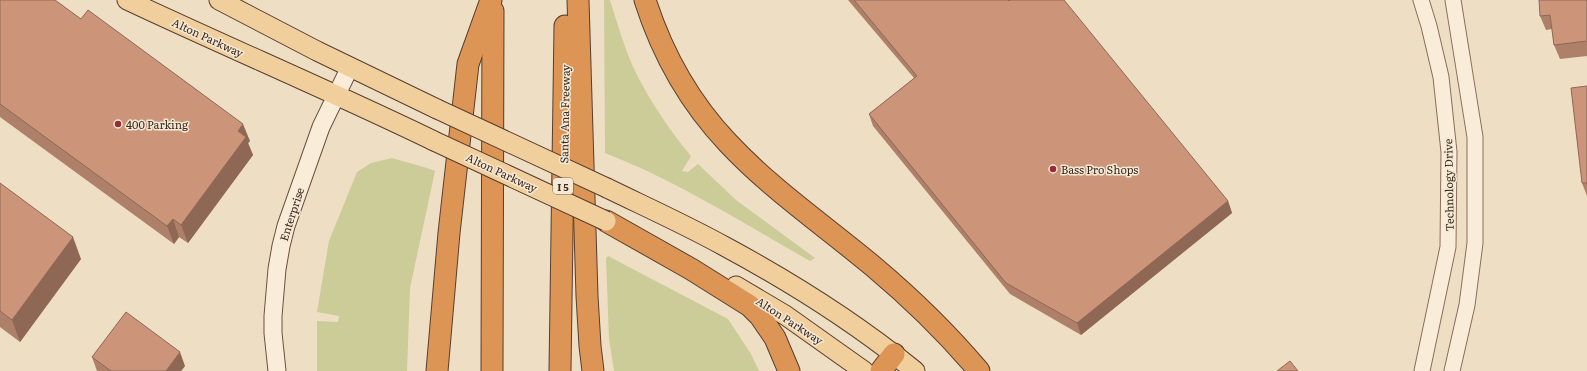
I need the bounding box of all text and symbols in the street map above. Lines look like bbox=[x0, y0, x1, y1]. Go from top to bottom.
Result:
street label: Alton Parkway bbox=[170, 14, 247, 61]
street label: Santa Ana Freeway bbox=[555, 64, 573, 164]
place label: 400 Parking bbox=[126, 116, 189, 132]
marker: 400 Parking bbox=[113, 119, 123, 129]
street label: Technology Drive bbox=[1439, 138, 1457, 231]
street label: Alton Parkway bbox=[464, 149, 541, 196]
place label: Bass Pro Shops bbox=[1061, 161, 1138, 177]
marker: Bass Pro Shops bbox=[1048, 164, 1058, 174]
road number: I 5 bbox=[553, 178, 573, 194]
street label: Enterprise bbox=[275, 185, 307, 243]
street label: Alton Parkway bbox=[753, 292, 827, 348]

